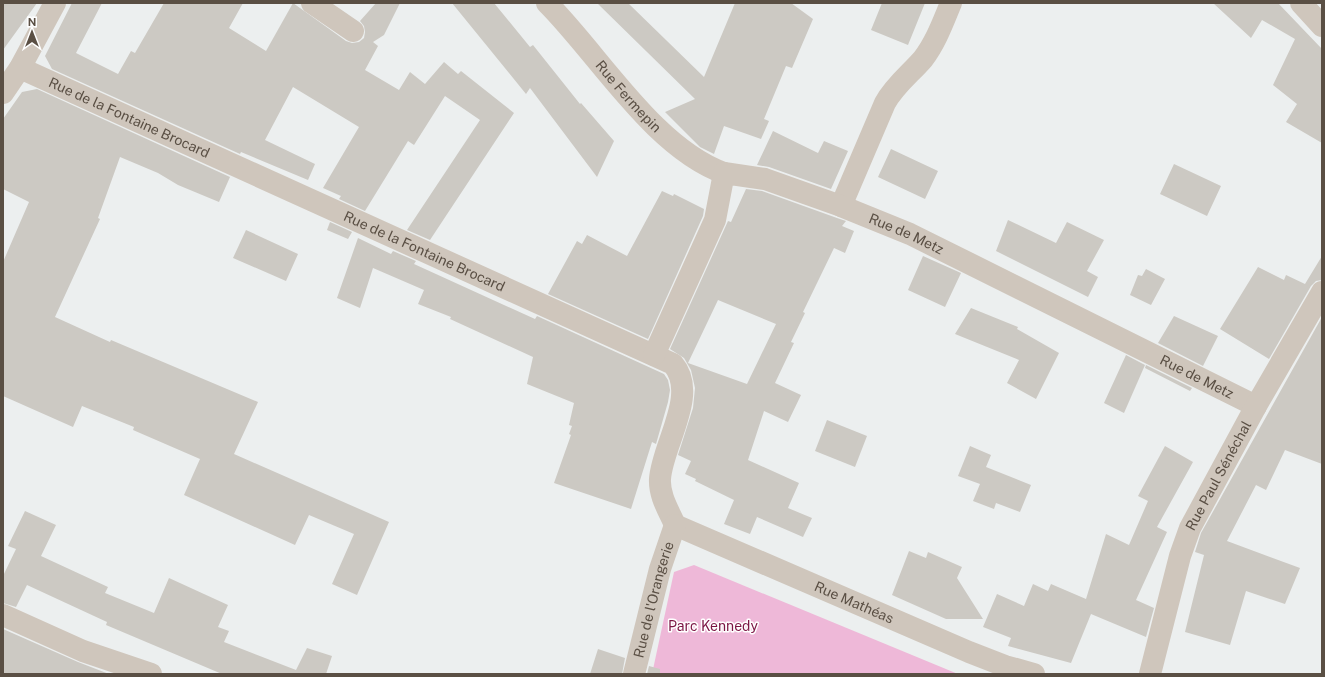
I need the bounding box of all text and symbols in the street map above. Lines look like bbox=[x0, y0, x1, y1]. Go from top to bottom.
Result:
north arrow bbox=[12, 12, 52, 52]
text: N bbox=[28, 16, 36, 28]
street label: Rue Fermepin bbox=[592, 57, 665, 136]
street label: Rue de la Fontaine Brocard bbox=[46, 74, 212, 161]
street label: Rue de la Fontaine Brocard bbox=[341, 208, 507, 295]
street label: Rue de Metz bbox=[867, 210, 947, 258]
street label: Rue de Metz bbox=[1157, 352, 1237, 402]
street label: Rue Paul Sénéchal bbox=[1182, 418, 1254, 533]
street label: Rue de l'Orangerie bbox=[630, 539, 677, 659]
street label: Rue Mathéas bbox=[812, 578, 896, 626]
park label: Parc Kennedy bbox=[668, 618, 758, 634]

